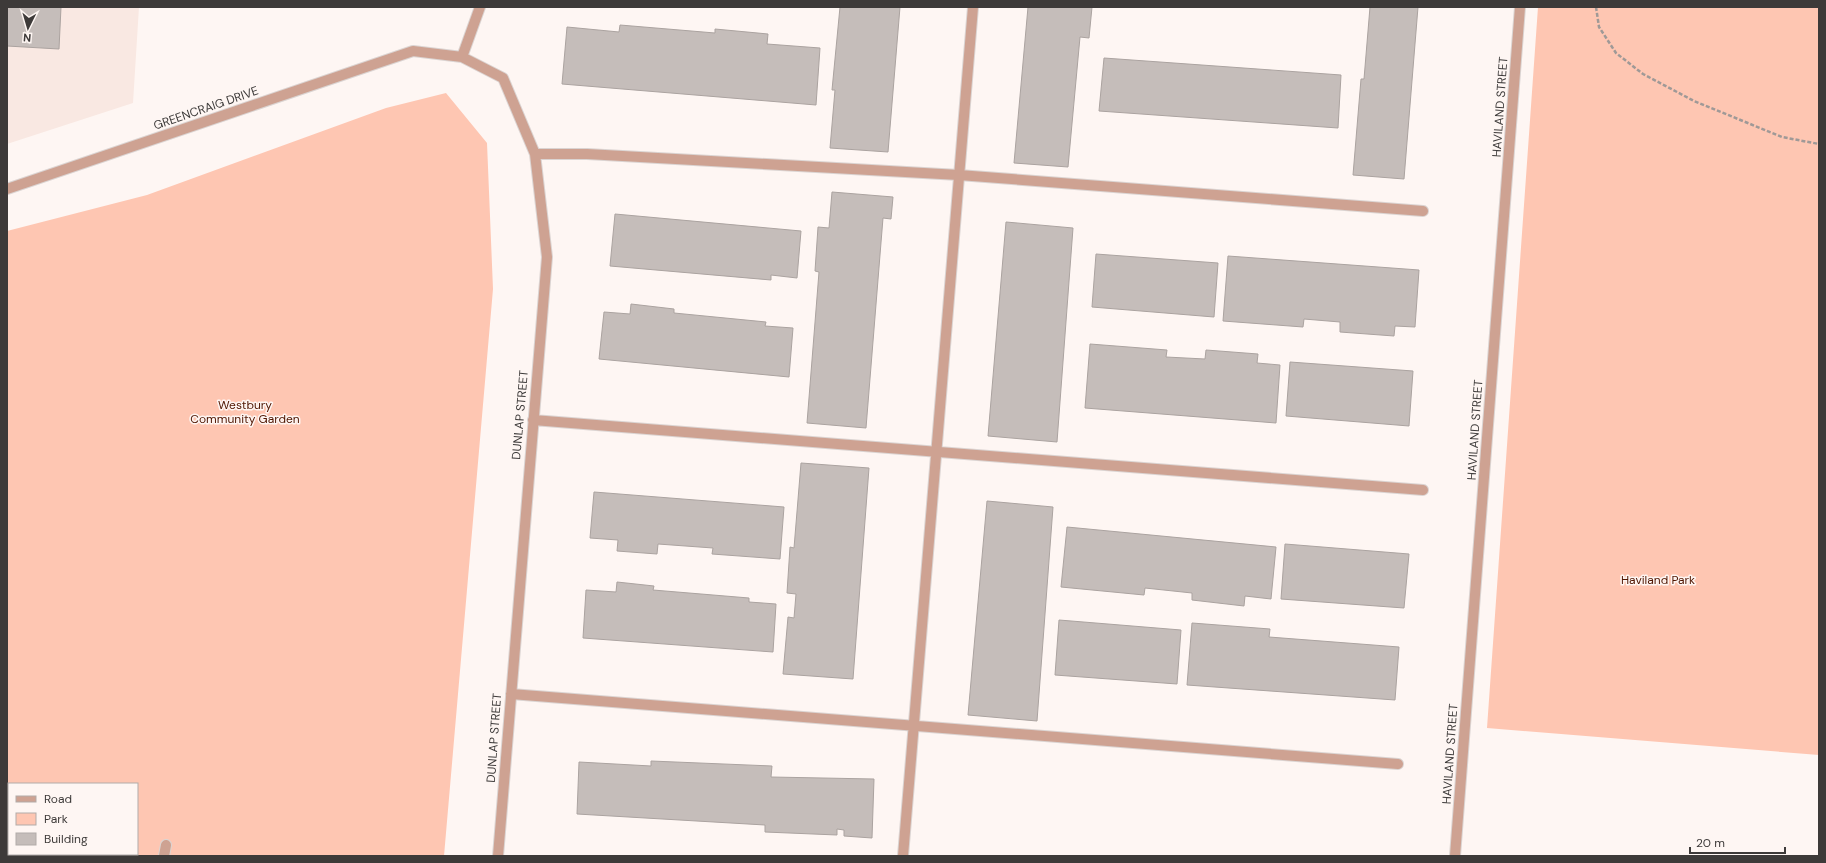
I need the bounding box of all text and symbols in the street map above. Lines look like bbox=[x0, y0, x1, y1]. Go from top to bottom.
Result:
north arrow bbox=[8, 8, 48, 48]
text: N bbox=[23, 31, 32, 45]
street label: HAVILAND STREET bbox=[1489, 56, 1512, 158]
street label: GREENCRAIG DRIVE bbox=[151, 82, 261, 133]
street label: DUNLAP STREET bbox=[508, 369, 532, 460]
street label: HAVILAND STREET bbox=[1464, 379, 1487, 481]
park label: Westbury Community Garden bbox=[190, 397, 300, 427]
park label: Haviland Park bbox=[1621, 572, 1695, 588]
street label: DUNLAP STREET bbox=[483, 692, 505, 783]
street label: HAVILAND STREET bbox=[1439, 703, 1462, 805]
legend bbox=[8, 783, 138, 855]
text: Road bbox=[44, 791, 72, 807]
text: Park bbox=[44, 811, 68, 827]
scale bar bbox=[1690, 829, 1785, 855]
text: Building bbox=[44, 831, 88, 847]
text: 20 m bbox=[1696, 835, 1725, 851]

